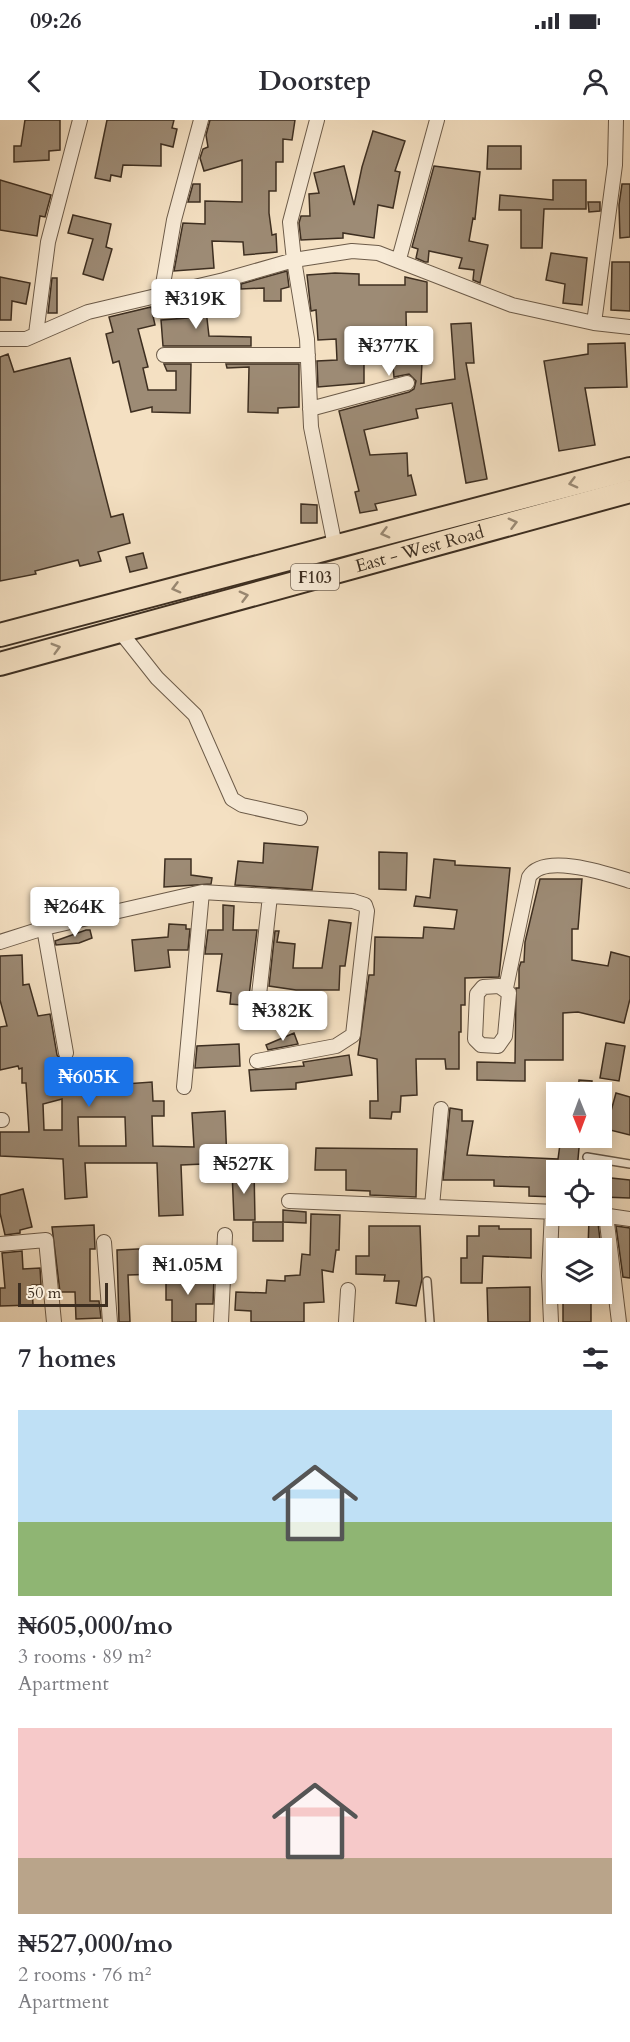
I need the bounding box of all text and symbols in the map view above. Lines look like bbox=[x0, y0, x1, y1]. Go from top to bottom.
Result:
text: 09:26 bbox=[30, 6, 81, 36]
text: Doorstep bbox=[259, 63, 371, 100]
icon: back bbox=[18, 65, 51, 98]
icon: person bbox=[579, 65, 612, 98]
pin: ₦319K bbox=[154, 279, 238, 330]
text: ₦319K bbox=[165, 285, 227, 312]
pin: ₦377K bbox=[347, 326, 431, 377]
text: ₦377K bbox=[358, 332, 420, 359]
one-way arrow bbox=[569, 476, 579, 489]
one-way arrow bbox=[508, 517, 518, 530]
street label: East - West Road bbox=[352, 520, 487, 579]
one-way arrow bbox=[380, 525, 390, 538]
road number: F103 bbox=[291, 564, 339, 590]
one-way arrow bbox=[171, 581, 182, 593]
one-way arrow bbox=[238, 591, 249, 603]
one-way arrow bbox=[50, 643, 61, 655]
pin: ₦264K bbox=[33, 887, 117, 938]
text: ₦264K bbox=[44, 893, 106, 920]
pin: ₦382K bbox=[241, 991, 325, 1042]
text: ₦382K bbox=[252, 997, 314, 1024]
pin: ₦605K bbox=[47, 1057, 131, 1108]
text: ₦605K bbox=[58, 1063, 120, 1090]
north arrow bbox=[546, 1082, 612, 1148]
map controls bbox=[546, 1082, 612, 1304]
pin: ₦527K bbox=[202, 1144, 286, 1195]
text: ₦527K bbox=[213, 1150, 275, 1177]
button: locate bbox=[546, 1160, 612, 1226]
button: layers bbox=[546, 1238, 612, 1304]
pin: ₦1.05M bbox=[139, 1245, 237, 1296]
text: ₦1.05M bbox=[153, 1251, 223, 1278]
scale bar bbox=[18, 1280, 108, 1308]
text: 50 m bbox=[27, 1282, 61, 1304]
text: 7 homes bbox=[18, 1341, 116, 1376]
icon: filters bbox=[579, 1342, 612, 1375]
icon: home bbox=[261, 1449, 369, 1557]
text: ₦605,000/mo bbox=[18, 1608, 173, 1643]
text: 3 rooms · 89 m² bbox=[18, 1643, 151, 1670]
text: Apartment bbox=[18, 1670, 109, 1697]
icon: home bbox=[261, 1767, 369, 1875]
text: ₦527,000/mo bbox=[18, 1926, 173, 1961]
text: 2 rooms · 76 m² bbox=[18, 1961, 151, 1988]
text: Apartment bbox=[18, 1988, 109, 2015]

